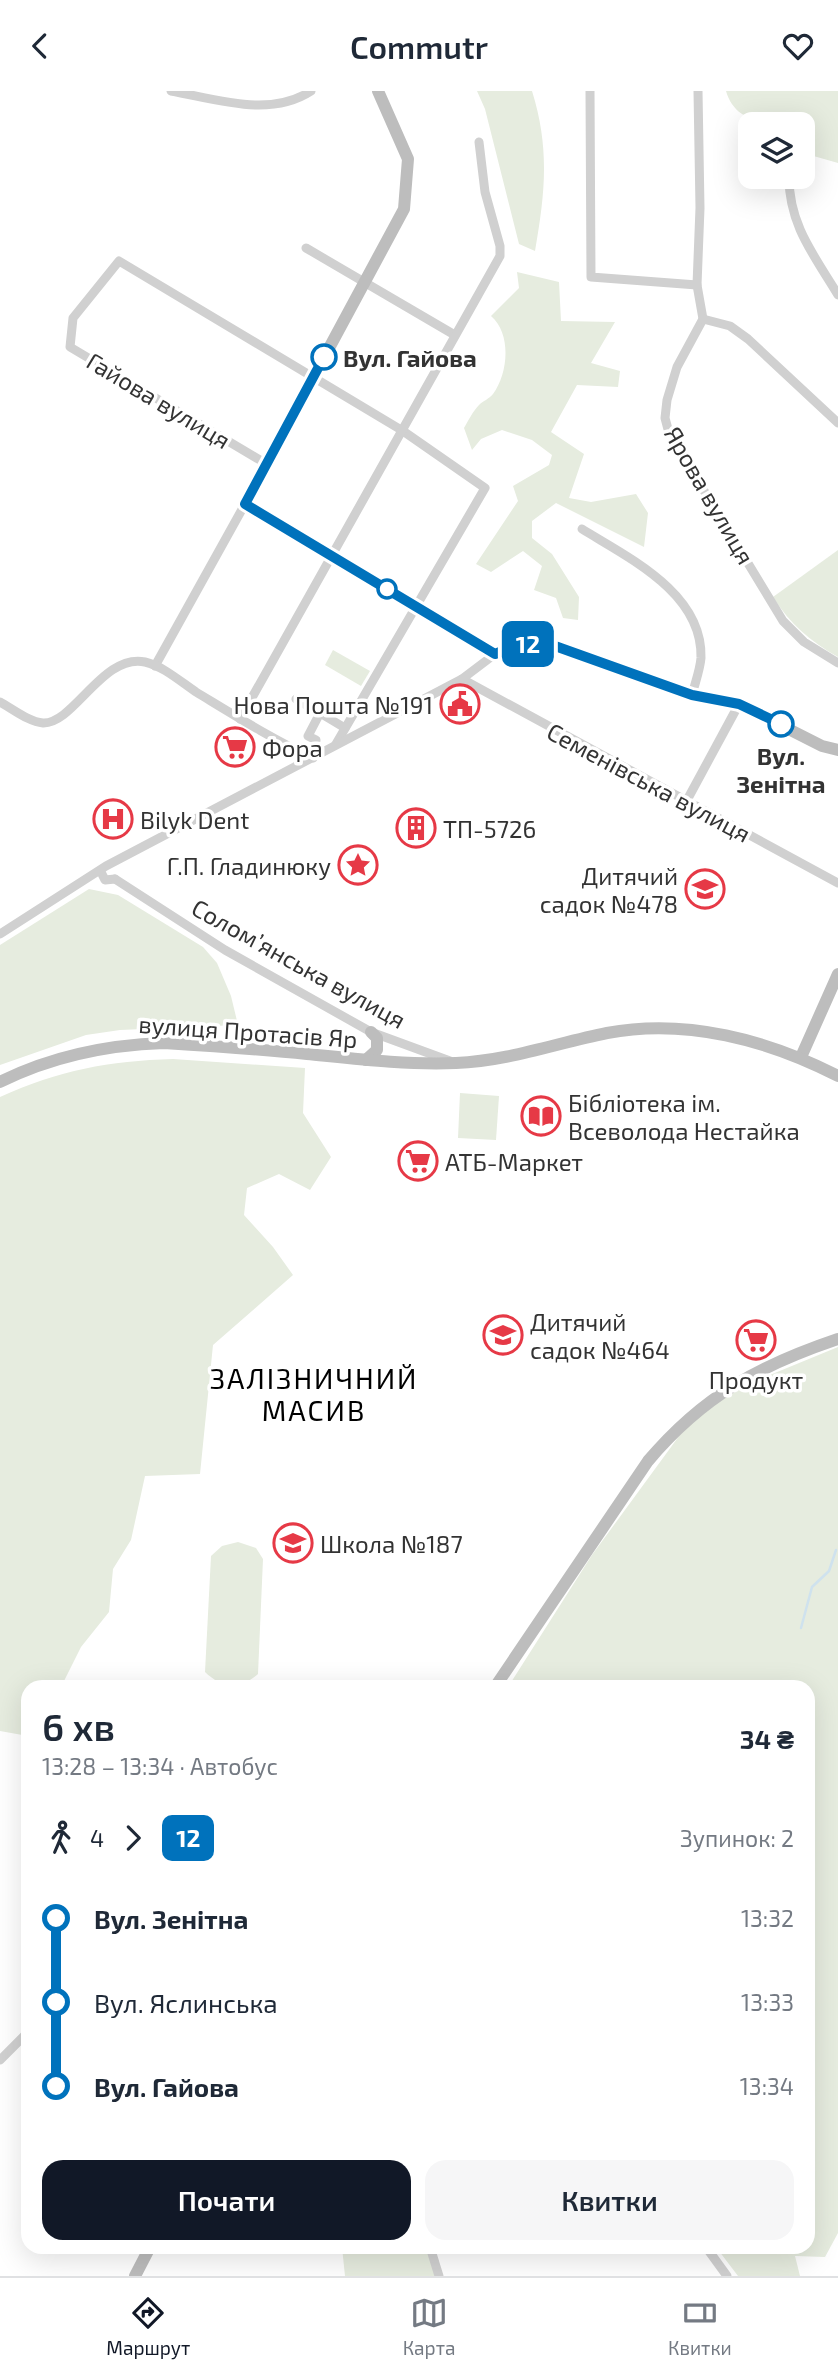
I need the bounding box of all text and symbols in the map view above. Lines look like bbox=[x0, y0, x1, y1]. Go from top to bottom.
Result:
icon: back bbox=[21, 27, 59, 65]
text: Commutr bbox=[350, 27, 488, 65]
icon: heart bbox=[779, 27, 817, 65]
map controls bbox=[738, 112, 815, 189]
button: layers bbox=[738, 112, 815, 189]
place label: Вул. Гайова bbox=[343, 343, 477, 372]
marker: Вул. Гайова bbox=[311, 344, 337, 370]
street label: Гайова вулиця bbox=[81, 346, 236, 455]
street label: Ярова вулиця bbox=[658, 421, 761, 570]
unlabelled marker bbox=[377, 579, 397, 599]
line badge: 12 bbox=[496, 621, 560, 667]
text: 12 bbox=[516, 629, 540, 658]
public building icon: Нова Пошта №191 bbox=[439, 683, 481, 725]
place label: Нова Пошта №191 bbox=[233, 690, 433, 719]
marker: Вул. Зенітна bbox=[768, 711, 794, 737]
street label: Семенівська вулиця bbox=[542, 716, 756, 849]
supermarket icon: Фора bbox=[214, 726, 256, 768]
place label: Фора bbox=[262, 733, 323, 762]
place label: Вул. Зенітна bbox=[736, 741, 826, 798]
hospital icon: Bilyk Dent bbox=[92, 798, 134, 840]
place label: Bilyk Dent bbox=[140, 805, 249, 834]
building icon: ТП-5726 bbox=[395, 807, 437, 849]
place label: ТП-5726 bbox=[443, 814, 536, 843]
place icon: Г.П. Гладинюку bbox=[337, 844, 379, 886]
place label: Г.П. Гладинюку bbox=[167, 851, 331, 881]
place label: Дитячий садок №478 bbox=[540, 861, 678, 918]
school or university icon: Дитячий садок №478 bbox=[684, 868, 726, 910]
street label: Соломʼянська вулиця bbox=[187, 892, 411, 1035]
street label: вулиця Протасів Яр bbox=[138, 1009, 358, 1054]
place label: Бібліотека ім. Всеволода Нестайка bbox=[568, 1088, 800, 1145]
library icon: Бібліотека ім. Всеволода Нестайка bbox=[520, 1095, 562, 1137]
supermarket icon: АТБ-Маркет bbox=[397, 1140, 439, 1182]
place label: АТБ-Маркет bbox=[445, 1147, 583, 1176]
place label: Дитячий садок №464 bbox=[530, 1307, 670, 1364]
school or university icon: Дитячий садок №464 bbox=[482, 1314, 524, 1356]
supermarket icon: Продукт bbox=[735, 1319, 777, 1361]
district label: ЗАЛІЗНИЧНИЙ МАСИВ bbox=[210, 1361, 418, 1427]
place label: Продукт bbox=[709, 1365, 804, 1395]
school or university icon: Школа №187 bbox=[272, 1522, 314, 1564]
place label: Школа №187 bbox=[320, 1529, 463, 1558]
text: 6 хв bbox=[42, 1703, 115, 1749]
text: 34 ₴ bbox=[740, 1723, 794, 1754]
text: 13:28 – 13:34 · Автобус bbox=[42, 1752, 278, 1780]
icon: walk bbox=[42, 1819, 80, 1857]
icon: forward bbox=[114, 1819, 152, 1857]
text: 12 bbox=[176, 1823, 200, 1852]
text: 4 bbox=[90, 1824, 104, 1852]
text: Зупинок: 2 bbox=[680, 1824, 794, 1852]
text: Вул. Зенітна bbox=[94, 1903, 248, 1934]
text: 13:32 bbox=[741, 1904, 794, 1932]
text: Вул. Яслинська bbox=[94, 1987, 278, 2018]
text: 13:33 bbox=[741, 1988, 794, 2016]
text: Вул. Гайова bbox=[94, 2071, 239, 2102]
text: 13:34 bbox=[740, 2072, 794, 2100]
button: Почати bbox=[42, 2160, 411, 2240]
button: Квитки bbox=[425, 2160, 794, 2240]
tab: Маршрут bbox=[106, 2294, 190, 2359]
tab: Карта bbox=[403, 2294, 455, 2359]
tab: Квитки bbox=[668, 2294, 732, 2359]

